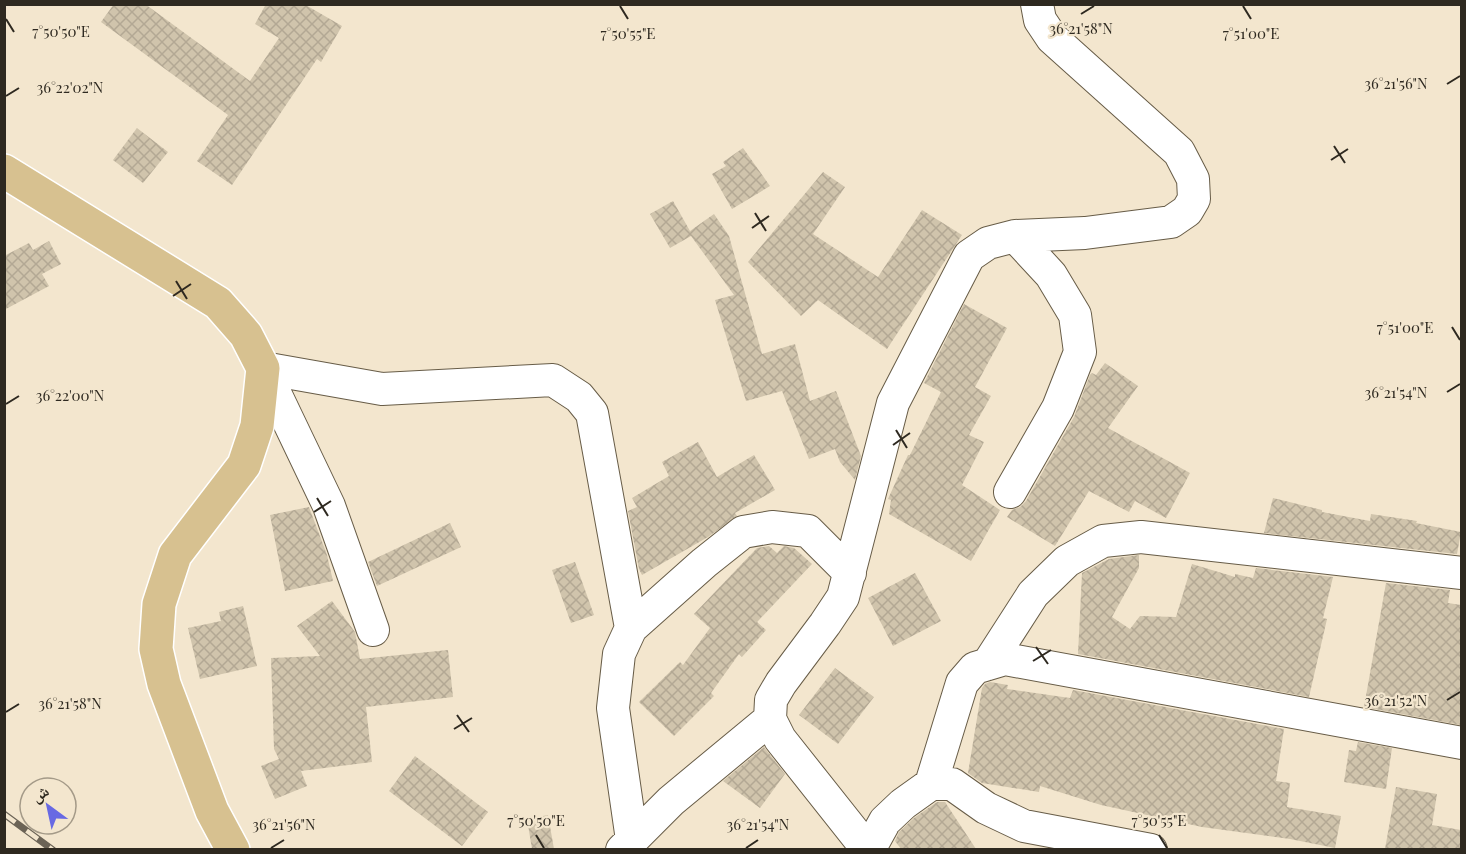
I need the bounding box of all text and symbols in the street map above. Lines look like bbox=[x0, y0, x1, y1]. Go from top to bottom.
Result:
text: 36°21'58"N bbox=[1049, 18, 1113, 38]
text: 7°50'50"E bbox=[32, 21, 90, 41]
text: 7°50'55"E bbox=[601, 23, 656, 43]
text: 7°51'00"E bbox=[1223, 23, 1279, 43]
text: 36°21'56"N bbox=[1364, 73, 1428, 93]
text: 36°22'02"N bbox=[37, 77, 104, 97]
text: 7°51'00"E bbox=[1377, 317, 1433, 337]
text: 36°21'54"N bbox=[1365, 382, 1428, 402]
text: 36°22'00"N bbox=[36, 385, 105, 405]
text: 36°21'52"N bbox=[1365, 690, 1428, 710]
text: 36°21'58"N bbox=[38, 693, 102, 713]
north arrow bbox=[18, 776, 78, 836]
text: ش bbox=[27, 780, 52, 806]
text: 7°50'50"E bbox=[507, 810, 565, 830]
text: 7°50'55"E bbox=[1132, 810, 1187, 830]
text: 36°21'56"N bbox=[252, 814, 316, 834]
text: 36°21'54"N bbox=[727, 814, 790, 834]

